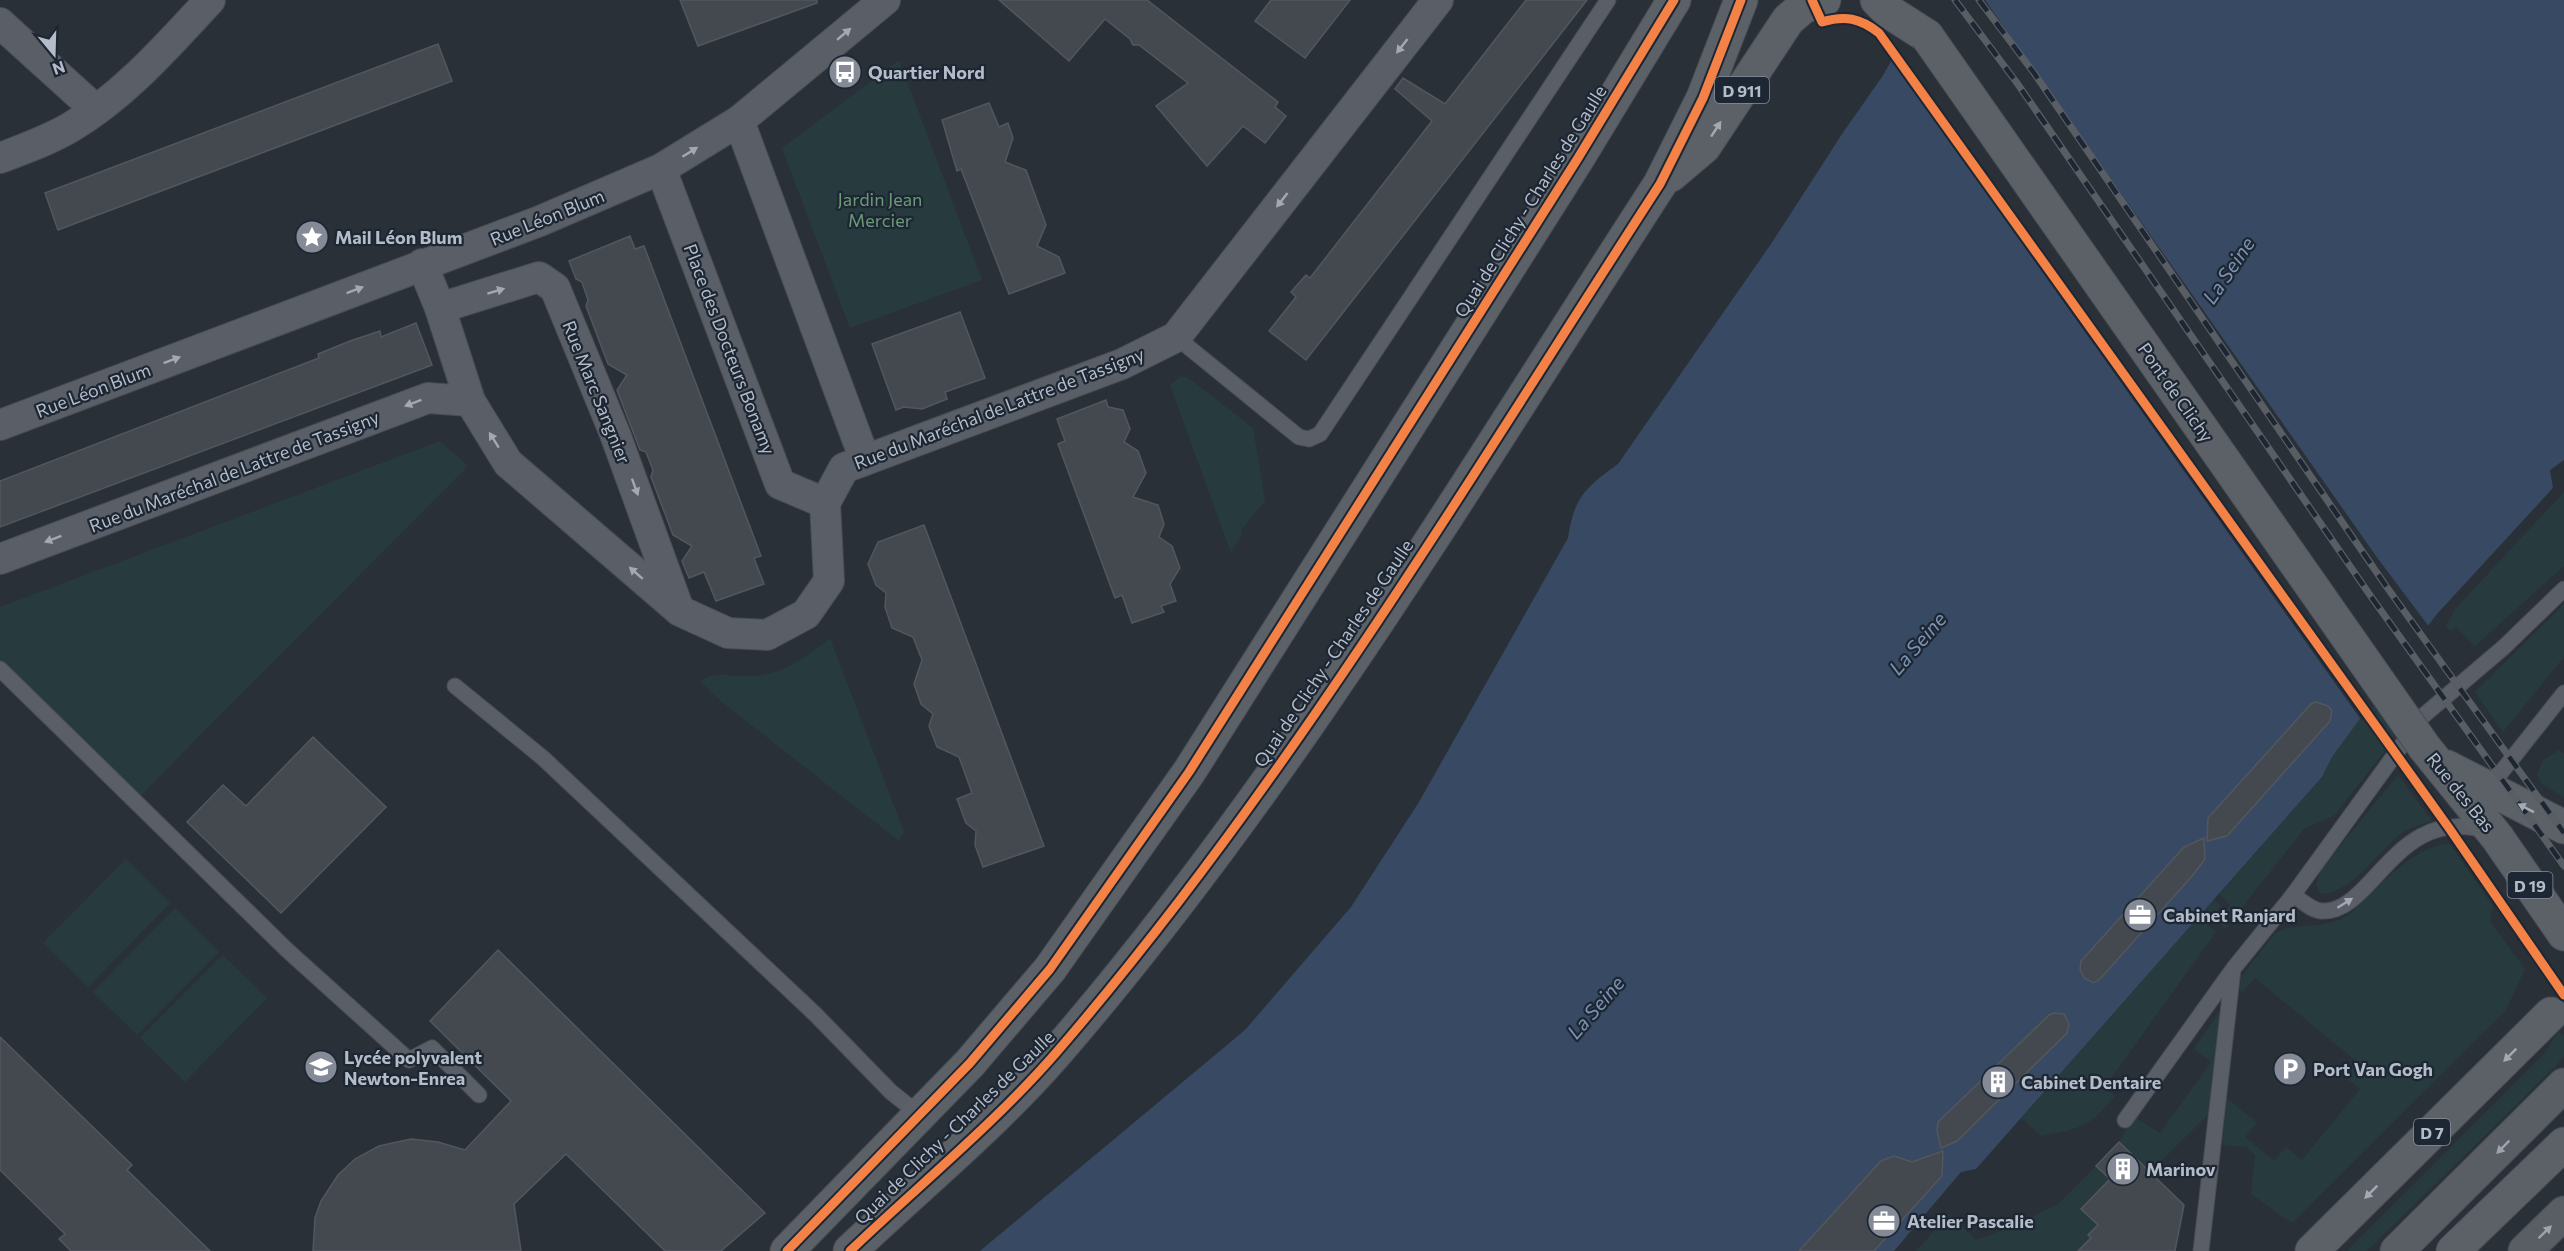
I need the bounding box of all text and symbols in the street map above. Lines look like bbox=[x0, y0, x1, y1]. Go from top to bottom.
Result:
north arrow bbox=[24, 24, 84, 84]
one-way arrow bbox=[836, 28, 851, 41]
one-way arrow bbox=[1395, 38, 1408, 54]
bus stop icon: Quartier Nord bbox=[827, 54, 863, 90]
text: N bbox=[50, 58, 68, 80]
place label: Quartier Nord bbox=[868, 61, 985, 83]
road number: D 911 bbox=[1715, 77, 1769, 103]
street label: Quai de Clichy - Charles de Gaulle bbox=[1449, 81, 1611, 321]
one-way arrow bbox=[1710, 121, 1721, 137]
one-way arrow bbox=[682, 146, 698, 157]
street label: Rue Léon Blum bbox=[487, 184, 607, 250]
park label: Jardin Jean Mercier bbox=[838, 188, 922, 231]
one-way arrow bbox=[1276, 192, 1289, 208]
place icon: Mail Léon Blum bbox=[294, 219, 330, 255]
place label: Mail Léon Blum bbox=[335, 226, 462, 248]
water label: La Seine bbox=[2197, 232, 2259, 308]
street label: Place des Docteurs Bonamy bbox=[680, 241, 780, 457]
one-way arrow bbox=[346, 285, 364, 295]
one-way arrow bbox=[487, 286, 505, 295]
street label: Rue Marc Sangnier bbox=[558, 317, 636, 467]
street label: Pont de Clichy bbox=[2134, 338, 2218, 446]
street label: Rue du Maréchal de Lattre de Tassigny bbox=[851, 342, 1147, 474]
one-way arrow bbox=[164, 354, 182, 364]
street label: Rue Léon Blum bbox=[32, 358, 154, 422]
one-way arrow bbox=[403, 399, 421, 409]
street label: Rue du Maréchal de Lattre de Tassigny bbox=[86, 405, 382, 537]
one-way arrow bbox=[489, 432, 500, 448]
one-way arrow bbox=[630, 479, 640, 497]
one-way arrow bbox=[44, 534, 62, 544]
street label: Quai de Clichy - Charles de Gaulle bbox=[1249, 535, 1417, 771]
one-way arrow bbox=[629, 567, 644, 580]
water label: La Seine bbox=[1883, 606, 1951, 679]
street label: Rue des Bas bbox=[2422, 748, 2500, 836]
one-way arrow bbox=[2517, 804, 2535, 814]
road number: D 19 bbox=[2508, 872, 2552, 898]
office icon: Cabinet Ranjard bbox=[2122, 897, 2158, 933]
one-way arrow bbox=[2337, 897, 2353, 908]
place label: Cabinet Ranjard bbox=[2163, 904, 2296, 926]
water label: La Seine bbox=[1561, 970, 1629, 1043]
street label: Quai de Clichy - Charles de Gaulle bbox=[849, 1025, 1059, 1229]
place label: Lycée polyvalent Newton-Enrea bbox=[344, 1046, 482, 1089]
one-way arrow bbox=[2502, 1048, 2517, 1062]
school or university icon: Lycée polyvalent Newton-Enrea bbox=[303, 1049, 339, 1085]
parking icon: Port Van Gogh bbox=[2272, 1051, 2308, 1087]
place label: Port Van Gogh bbox=[2313, 1058, 2433, 1080]
building icon: Cabinet Dentaire bbox=[1980, 1064, 2016, 1100]
place label: Cabinet Dentaire bbox=[2021, 1071, 2161, 1093]
road number: D 7 bbox=[2414, 1119, 2450, 1145]
one-way arrow bbox=[2495, 1140, 2510, 1154]
building icon: Marinov bbox=[2105, 1151, 2141, 1187]
place label: Marinov bbox=[2146, 1158, 2216, 1180]
one-way arrow bbox=[2365, 1185, 2379, 1199]
office icon: Atelier Pascalie bbox=[1866, 1203, 1902, 1239]
place label: Atelier Pascalie bbox=[1907, 1210, 2034, 1232]
one-way arrow bbox=[2537, 1225, 2552, 1239]

